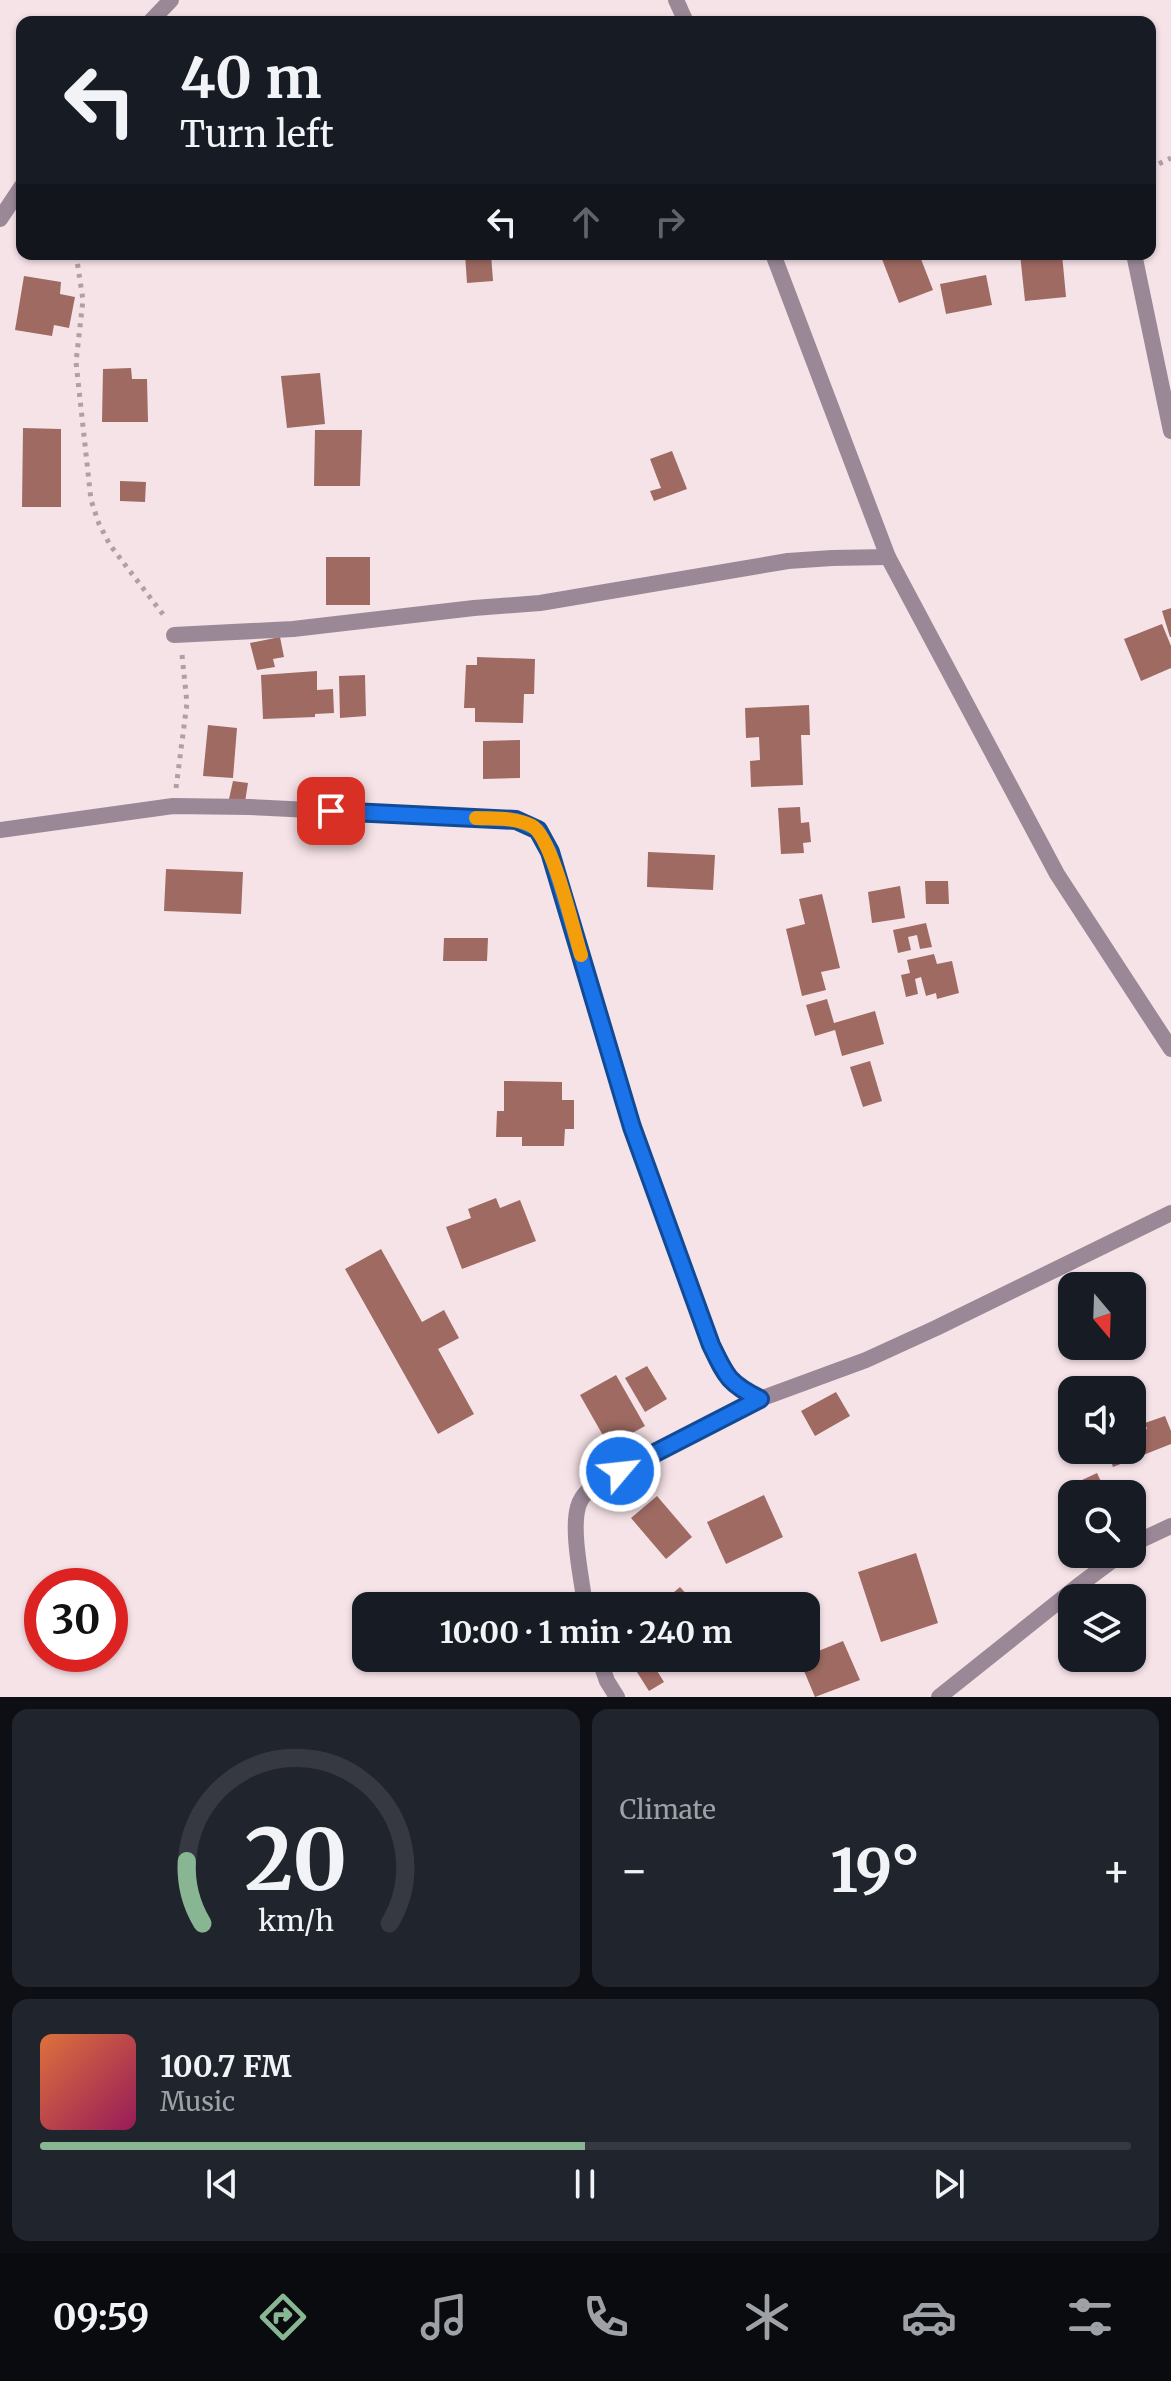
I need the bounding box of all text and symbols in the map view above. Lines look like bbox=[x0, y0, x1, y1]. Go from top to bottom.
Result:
text: 40 m bbox=[180, 43, 322, 113]
icon: left bbox=[48, 48, 152, 152]
text: Turn left bbox=[180, 112, 334, 157]
icon: left bbox=[480, 200, 524, 244]
icon: ahead bbox=[564, 200, 608, 244]
icon: right bbox=[648, 200, 692, 244]
pin bbox=[297, 777, 365, 845]
icon: arrive bbox=[309, 789, 353, 833]
north arrow bbox=[1058, 1272, 1146, 1360]
map controls bbox=[1058, 1272, 1146, 1672]
button: sound bbox=[1058, 1376, 1146, 1464]
position arrow bbox=[578, 1429, 662, 1513]
button: search bbox=[1058, 1480, 1146, 1568]
speed limit sign: 30 bbox=[24, 1568, 128, 1672]
button: layers bbox=[1058, 1584, 1146, 1672]
text: 10:00 · 1 min · 240 m bbox=[440, 1613, 732, 1651]
text: Climate bbox=[620, 1793, 716, 1826]
text: 20 bbox=[244, 1808, 347, 1913]
text: 19° bbox=[830, 1833, 920, 1908]
text: − bbox=[620, 1843, 649, 1898]
text: + bbox=[1102, 1843, 1131, 1898]
text: km/h bbox=[258, 1903, 334, 1939]
text: 100.7 FM bbox=[160, 2047, 291, 2085]
text: Music bbox=[160, 2085, 235, 2118]
icon: previous bbox=[200, 2162, 244, 2206]
icon: pause bbox=[563, 2162, 607, 2206]
icon: next bbox=[927, 2162, 971, 2206]
icon: directions bbox=[255, 2289, 311, 2345]
icon: music bbox=[416, 2289, 472, 2345]
icon: phone bbox=[578, 2289, 634, 2345]
icon: climate bbox=[739, 2289, 795, 2345]
icon: car bbox=[901, 2289, 957, 2345]
icon: filters bbox=[1062, 2289, 1118, 2345]
text: 09:59 bbox=[53, 2295, 149, 2340]

